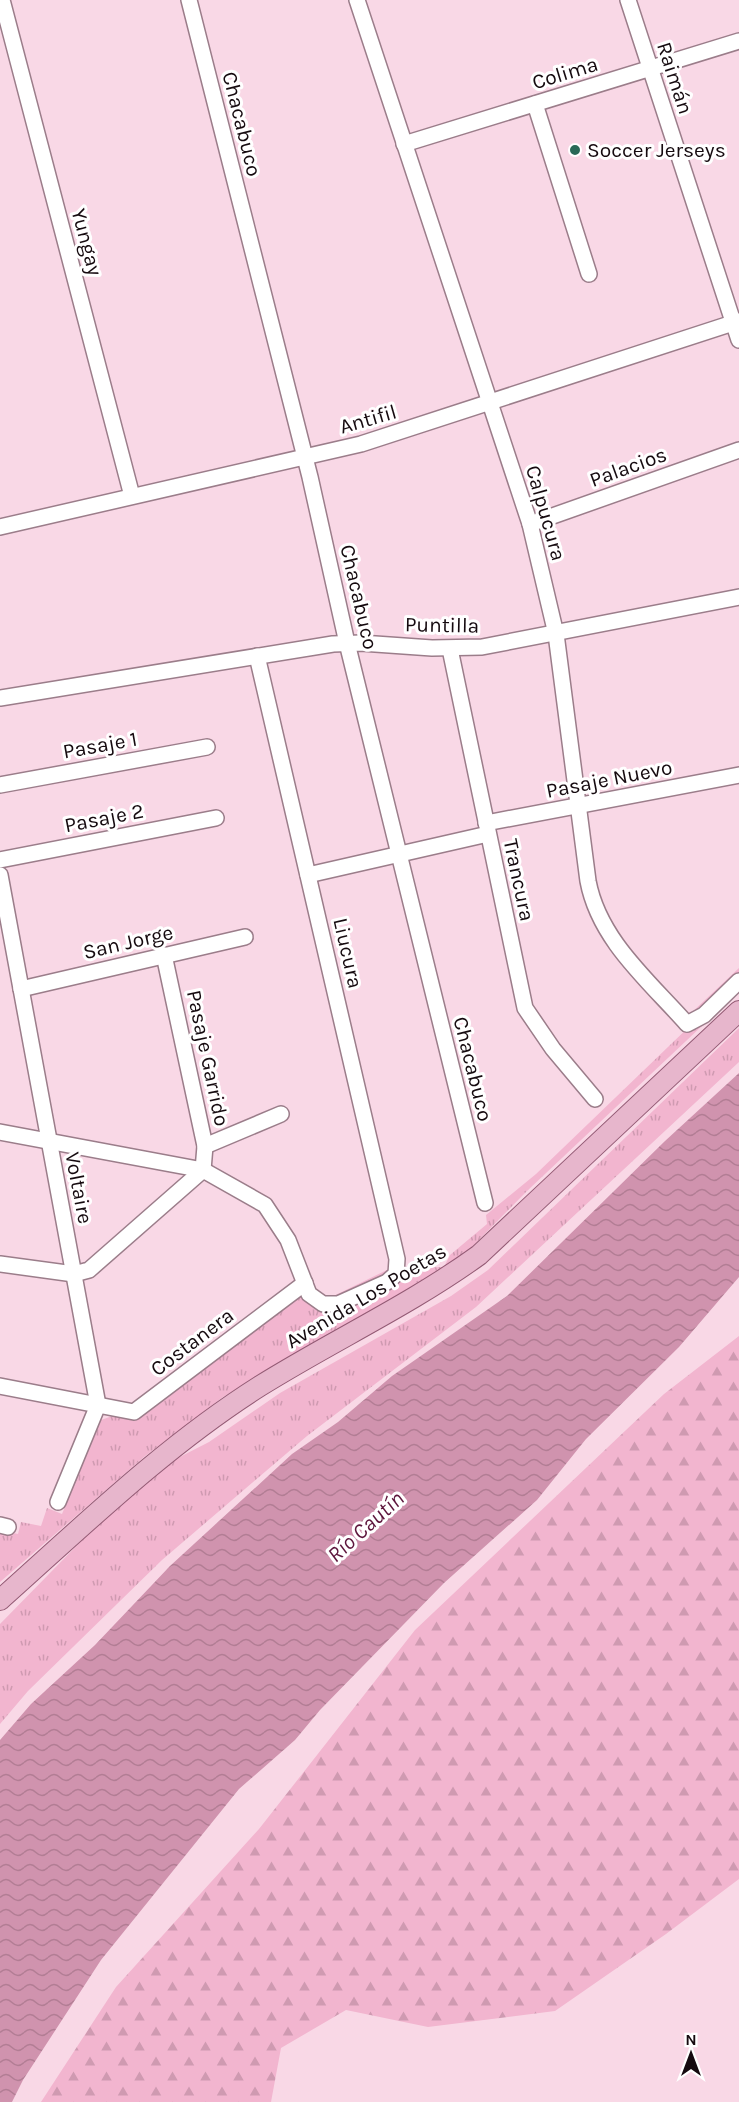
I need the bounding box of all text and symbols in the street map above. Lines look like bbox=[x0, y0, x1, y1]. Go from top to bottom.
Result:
street label: Raimán bbox=[652, 39, 698, 117]
street label: Colima bbox=[529, 52, 601, 94]
street label: Chacabuco bbox=[217, 69, 267, 179]
place label: Soccer Jerseys bbox=[587, 138, 726, 162]
marker: Soccer Jerseys bbox=[568, 143, 582, 157]
street label: Yungay bbox=[67, 206, 108, 278]
street label: Antifil bbox=[337, 399, 399, 439]
street label: Palacios bbox=[586, 442, 670, 492]
street label: Calpucura bbox=[521, 463, 571, 563]
street label: Chacabuco bbox=[335, 542, 383, 652]
street label: Puntilla bbox=[405, 612, 479, 638]
street label: Pasaje 1 bbox=[61, 727, 139, 763]
street label: Pasaje Nuevo bbox=[544, 755, 674, 803]
street label: Pasaje 2 bbox=[62, 799, 146, 837]
street label: Trancura bbox=[499, 837, 539, 923]
street label: Liucura bbox=[328, 915, 368, 991]
street label: San Jorge bbox=[81, 920, 175, 964]
street label: Pasaje Garrido bbox=[182, 988, 234, 1128]
street label: Chacabuco bbox=[448, 1014, 498, 1124]
street label: Voltaire bbox=[60, 1150, 98, 1226]
street label: Avenida Los Poetas bbox=[282, 1239, 450, 1353]
street label: Costanera bbox=[146, 1303, 238, 1381]
water label: Río Cautín bbox=[322, 1486, 409, 1568]
north arrow bbox=[661, 2024, 721, 2084]
text: N bbox=[685, 2030, 697, 2049]

